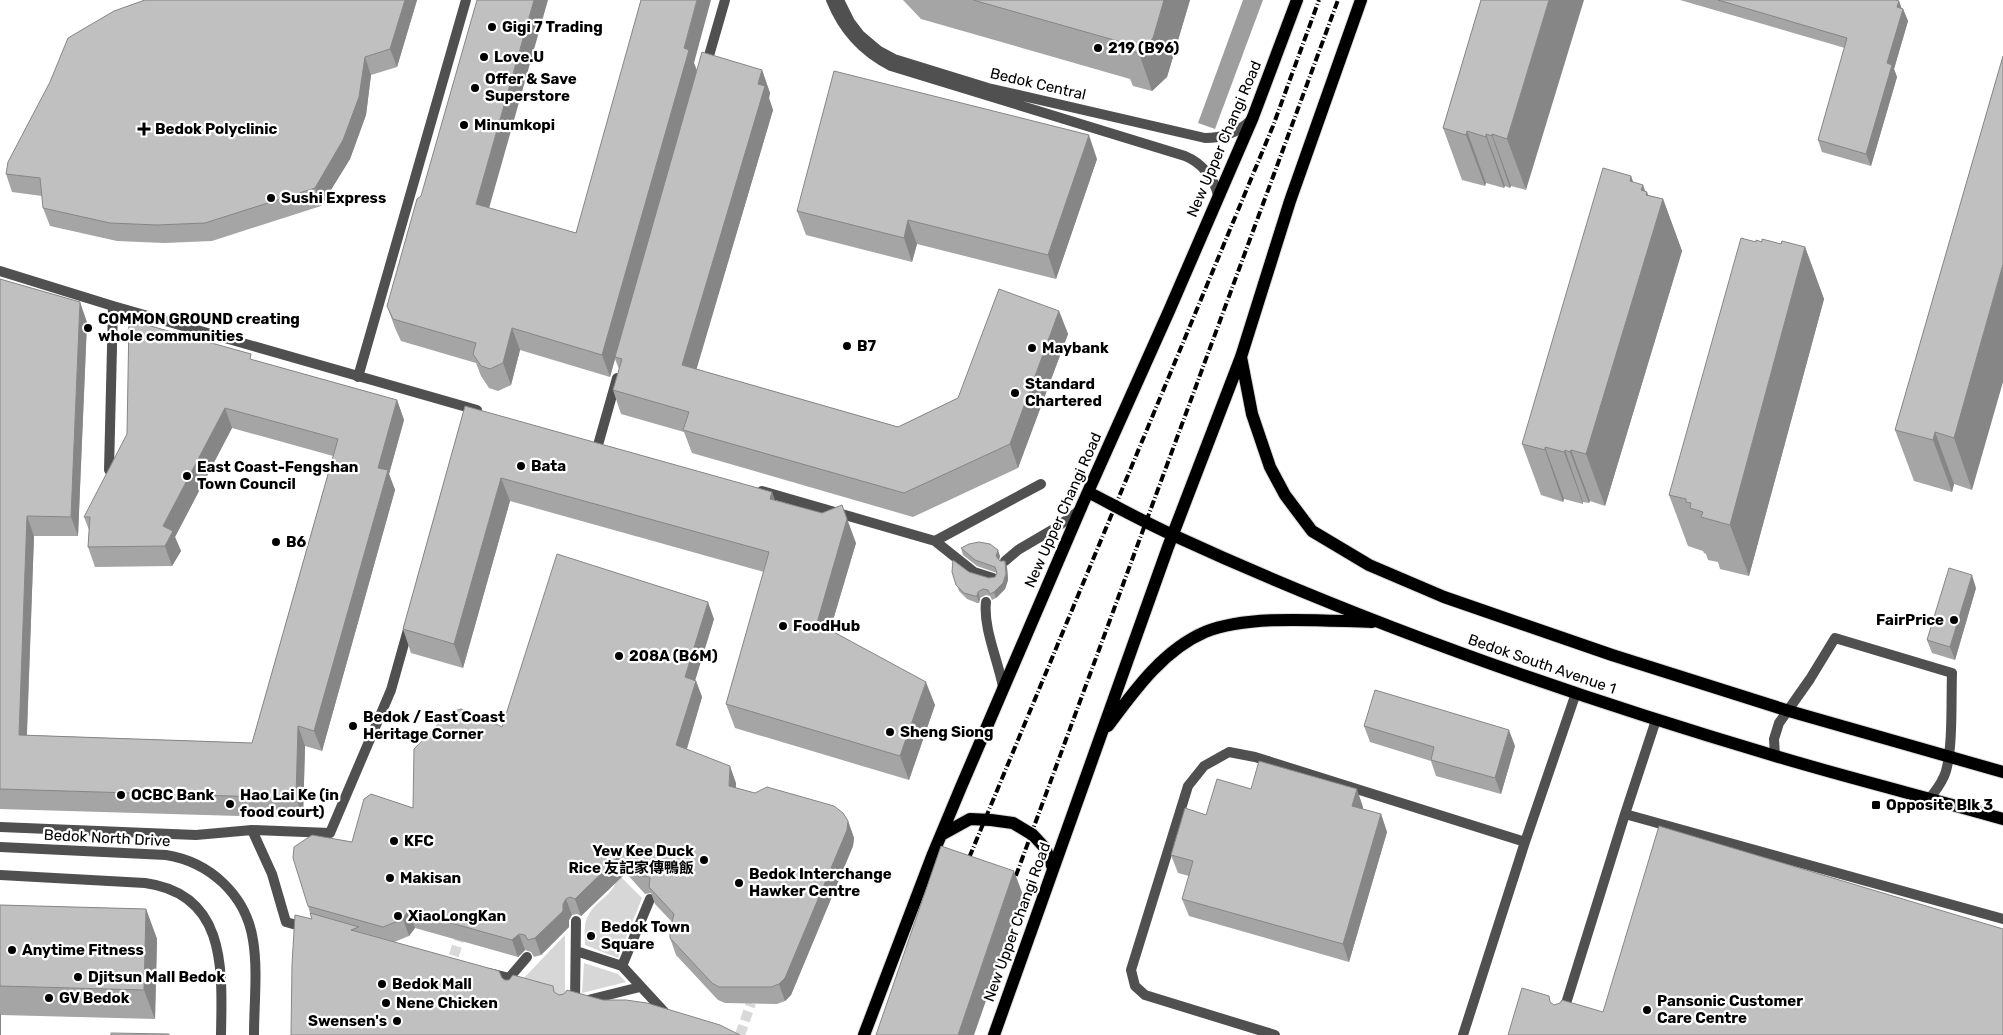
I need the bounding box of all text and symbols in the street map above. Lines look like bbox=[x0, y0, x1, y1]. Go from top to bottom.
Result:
place label: Gigi 7 Trading bbox=[502, 18, 603, 36]
marker: Gigi 7 Trading bbox=[486, 21, 498, 33]
place label: 219 (B96) bbox=[1108, 39, 1180, 57]
marker: 219 (B96) bbox=[1092, 42, 1104, 54]
place label: Love.U bbox=[494, 48, 544, 66]
marker: Love.U bbox=[478, 51, 490, 63]
street label: New Upper Changi Road bbox=[1183, 58, 1265, 220]
street label: Bedok Central bbox=[988, 64, 1088, 104]
place label: Offer & Save Superstore bbox=[485, 70, 577, 105]
marker: Offer & Save Superstore bbox=[469, 82, 481, 94]
place label: Minumkopi bbox=[474, 116, 555, 134]
marker: Minumkopi bbox=[458, 119, 470, 131]
place label: Bedok Polyclinic bbox=[155, 120, 278, 138]
marker: Bedok Polyclinic bbox=[137, 122, 151, 136]
place label: Sushi Express bbox=[281, 189, 386, 207]
marker: Sushi Express bbox=[265, 192, 277, 204]
place label: COMMON GROUND creating whole communities bbox=[98, 310, 300, 345]
marker: COMMON GROUND creating whole communities bbox=[82, 322, 94, 334]
place label: B7 bbox=[857, 337, 877, 355]
place label: Maybank bbox=[1042, 339, 1109, 357]
marker: B7 bbox=[841, 340, 853, 352]
marker: Maybank bbox=[1026, 342, 1038, 354]
place label: Standard Chartered bbox=[1025, 375, 1102, 410]
marker: Standard Chartered bbox=[1009, 387, 1021, 399]
street label: New Upper Changi Road bbox=[1021, 430, 1105, 590]
place label: Bata bbox=[531, 457, 566, 475]
place label: East Coast-Fengshan Town Council bbox=[197, 458, 358, 493]
marker: Bata bbox=[515, 460, 527, 472]
marker: East Coast-Fengshan Town Council bbox=[181, 470, 193, 482]
place label: B6 bbox=[286, 533, 307, 551]
marker: B6 bbox=[270, 536, 282, 548]
place label: FairPrice bbox=[1876, 611, 1944, 629]
marker: FairPrice bbox=[1948, 614, 1960, 626]
place label: FoodHub bbox=[793, 617, 860, 635]
marker: FoodHub bbox=[777, 620, 789, 632]
street label: Bedok South Avenue 1 bbox=[1466, 630, 1618, 698]
place label: 208A (B6M) bbox=[629, 647, 718, 665]
marker: 208A (B6M) bbox=[613, 650, 625, 662]
place label: Bedok / East Coast Heritage Corner bbox=[363, 708, 505, 743]
marker: Bedok / East Coast Heritage Corner bbox=[347, 720, 359, 732]
place label: Sheng Siong bbox=[900, 723, 994, 741]
marker: Sheng Siong bbox=[884, 726, 896, 738]
place label: OCBC Bank bbox=[131, 786, 215, 804]
place label: Hao Lai Ke (in food court) bbox=[240, 786, 339, 821]
marker: OCBC Bank bbox=[115, 789, 127, 801]
place label: Opposite Blk 3 bbox=[1886, 796, 1993, 814]
marker: Hao Lai Ke (in food court) bbox=[224, 798, 236, 810]
marker: Opposite Blk 3 bbox=[1870, 799, 1882, 811]
street label: Bedok North Drive bbox=[43, 826, 171, 850]
place label: KFC bbox=[404, 832, 434, 850]
marker: KFC bbox=[388, 835, 400, 847]
street label: New Upper Changi Road bbox=[980, 840, 1054, 1004]
place label: Yew Kee Duck Rice 友記家傳鴨飯 bbox=[568, 842, 694, 877]
marker: Yew Kee Duck Rice 友記家傳鴨飯 bbox=[698, 854, 710, 866]
place label: Bedok Interchange Hawker Centre bbox=[749, 865, 892, 900]
place label: Makisan bbox=[400, 869, 461, 887]
marker: Makisan bbox=[384, 872, 396, 884]
marker: Bedok Interchange Hawker Centre bbox=[733, 877, 745, 889]
place label: XiaoLongKan bbox=[408, 907, 506, 925]
marker: XiaoLongKan bbox=[392, 910, 404, 922]
place label: Bedok Town Square bbox=[601, 918, 690, 953]
marker: Bedok Town Square bbox=[585, 930, 597, 942]
place label: Anytime Fitness bbox=[22, 941, 144, 959]
marker: Anytime Fitness bbox=[6, 944, 18, 956]
place label: Djitsun Mall Bedok bbox=[88, 968, 225, 986]
marker: Djitsun Mall Bedok bbox=[72, 971, 84, 983]
place label: Bedok Mall bbox=[392, 975, 472, 993]
marker: Bedok Mall bbox=[376, 978, 388, 990]
place label: GV Bedok bbox=[59, 989, 130, 1007]
marker: GV Bedok bbox=[43, 992, 55, 1004]
place label: Pansonic Customer Care Centre bbox=[1657, 992, 1803, 1027]
place label: Nene Chicken bbox=[396, 994, 498, 1012]
marker: Nene Chicken bbox=[380, 997, 392, 1009]
marker: Pansonic Customer Care Centre bbox=[1641, 1004, 1653, 1016]
place label: Swensen's bbox=[308, 1012, 387, 1030]
marker: Swensen's bbox=[391, 1015, 403, 1027]

